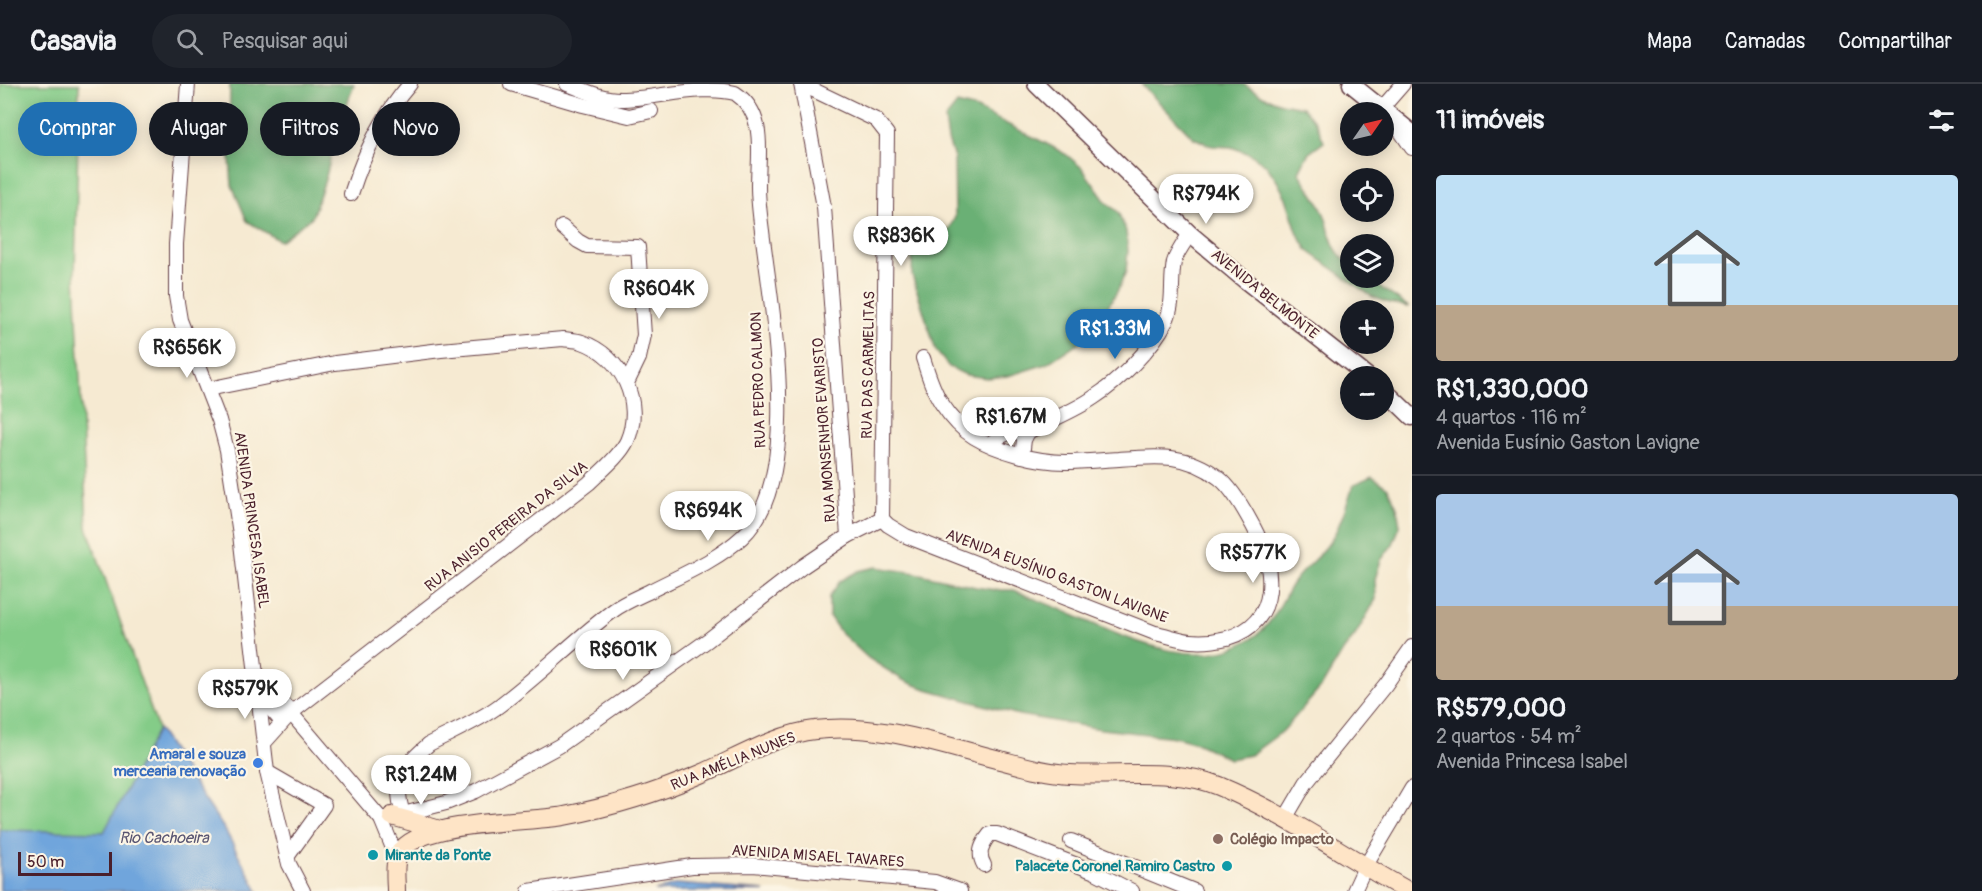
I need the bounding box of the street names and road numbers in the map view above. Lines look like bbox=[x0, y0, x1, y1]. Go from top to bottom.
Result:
street label: AVENIDA BELMONTE bbox=[1207, 245, 1322, 344]
street label: RUA DAS CARMELITAS bbox=[858, 291, 879, 439]
street label: RUA PEDRO CALMON bbox=[747, 311, 770, 449]
street label: RUA MONSENHOR EVARISTO bbox=[809, 337, 840, 523]
street label: AVENIDA PRINCESA ISABEL bbox=[230, 430, 273, 610]
street label: RUA ANISIO PEREIRA DA SILVA bbox=[421, 457, 592, 596]
street label: AVENIDA EUSÍNIO GASTON LAVIGNE bbox=[943, 525, 1171, 628]
street label: RUA AMÉLIA NUNES bbox=[668, 728, 798, 795]
street label: AVENIDA MISAEL TAVARES bbox=[731, 841, 905, 872]

